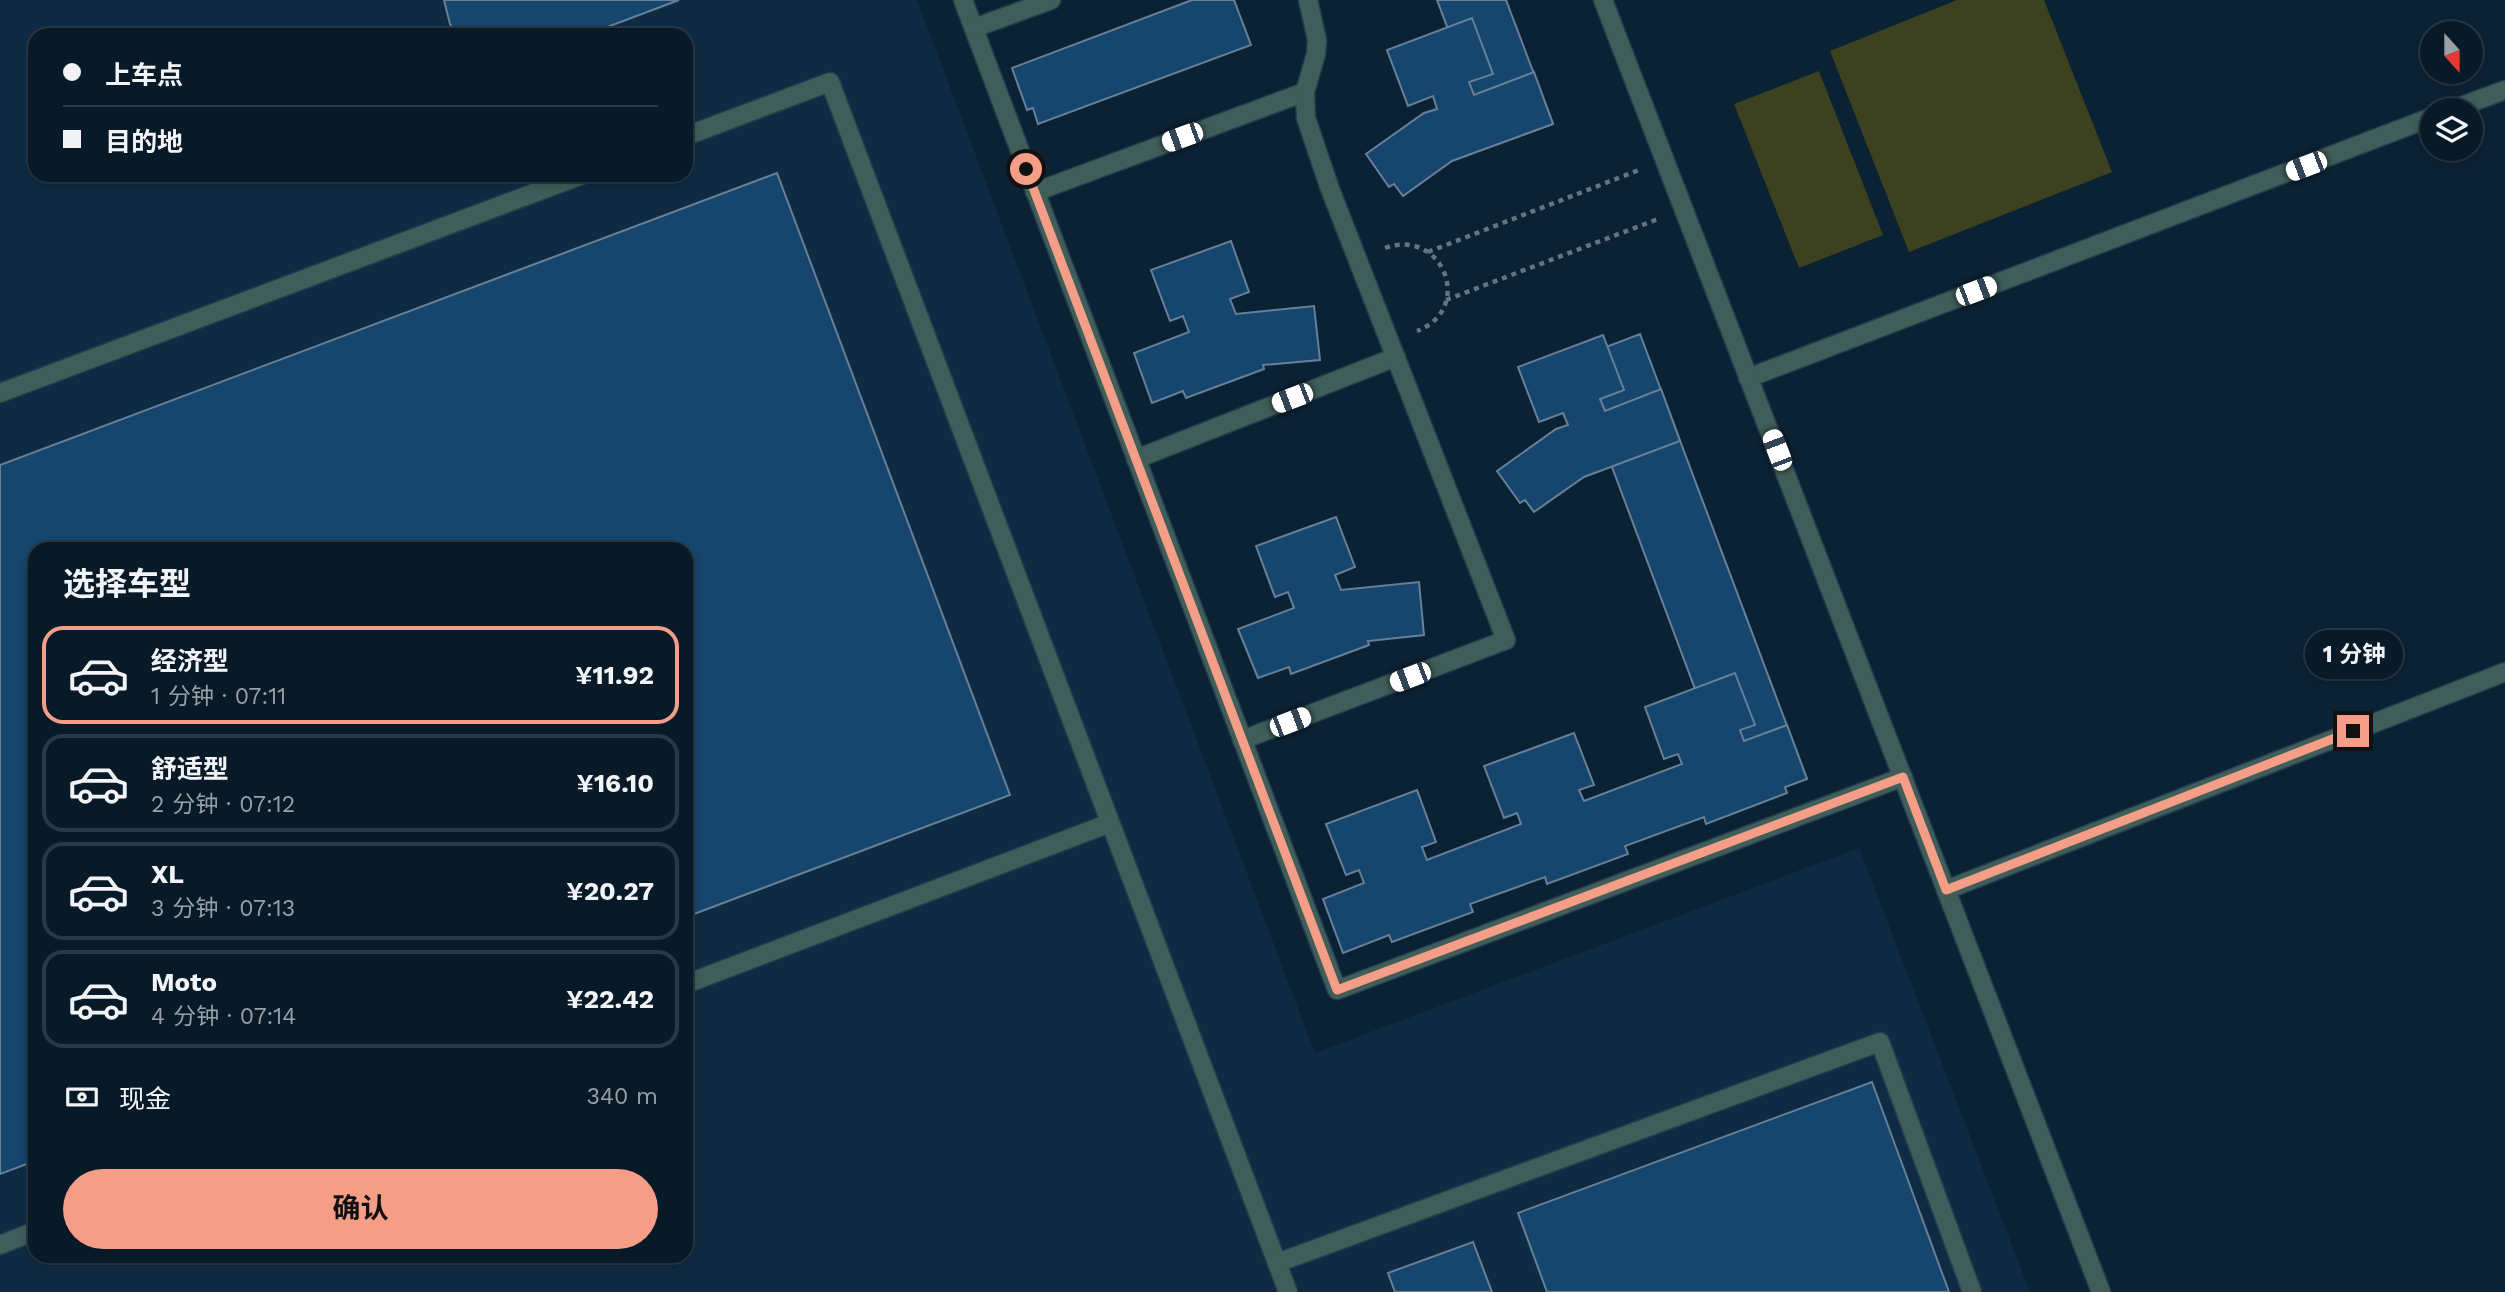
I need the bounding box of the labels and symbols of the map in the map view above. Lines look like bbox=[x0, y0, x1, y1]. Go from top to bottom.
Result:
north arrow bbox=[2420, 21, 2483, 84]
car bbox=[1159, 120, 1206, 154]
car bbox=[2283, 149, 2330, 183]
route start bbox=[1010, 153, 1042, 185]
car bbox=[1953, 274, 2000, 308]
car bbox=[1269, 381, 1316, 415]
car bbox=[1760, 427, 1795, 473]
callout: 1 分钟 bbox=[2304, 630, 2402, 678]
car bbox=[1387, 660, 1434, 694]
car bbox=[1267, 705, 1314, 739]
route end bbox=[2337, 715, 2369, 747]

